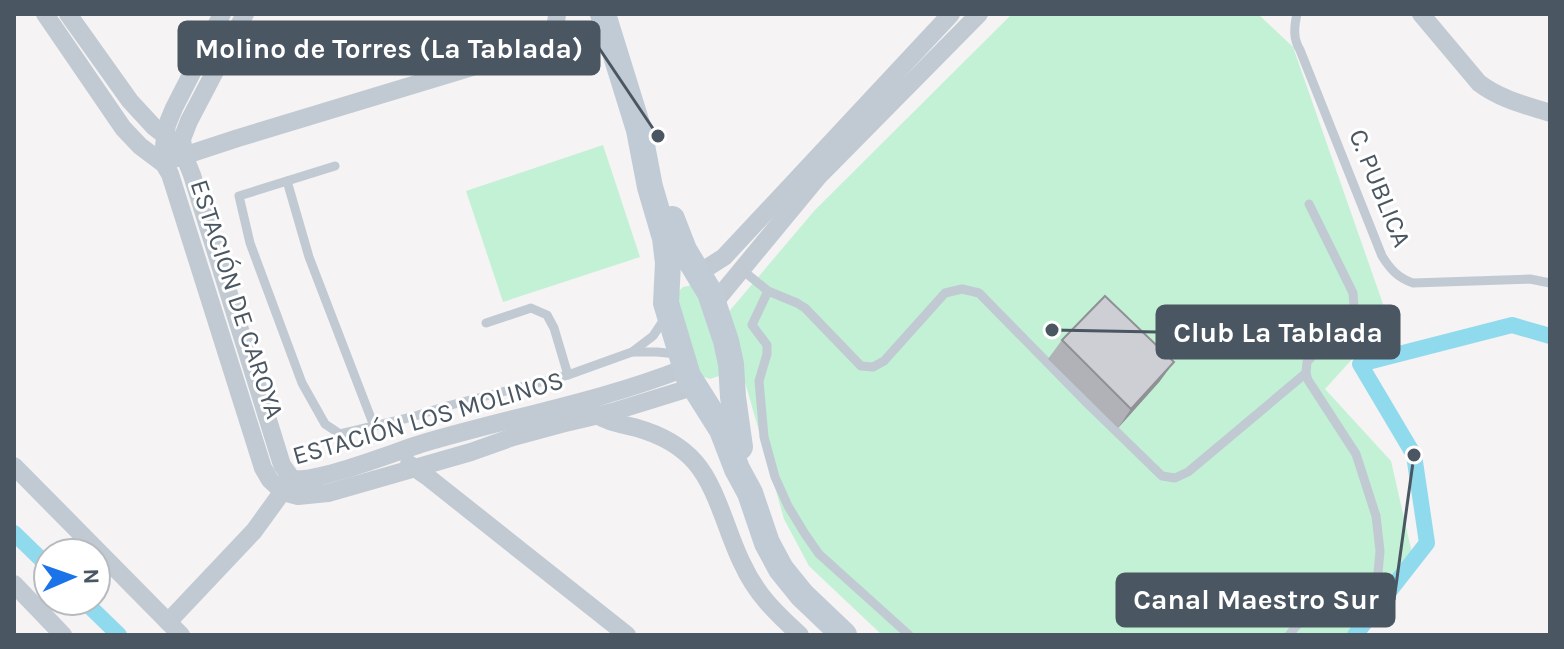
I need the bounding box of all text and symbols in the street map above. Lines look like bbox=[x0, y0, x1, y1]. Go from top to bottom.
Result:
callout: Molino de Torres (La Tablada) bbox=[179, 22, 599, 74]
text: Molino de Torres (La Tablada) bbox=[195, 32, 583, 65]
street label: C. PUBLICA bbox=[1342, 124, 1418, 252]
street label: ESTACIÓN DE CAROYA bbox=[184, 175, 291, 423]
callout: Club La Tablada bbox=[1157, 306, 1399, 358]
text: Club La Tablada bbox=[1173, 316, 1383, 349]
street label: ESTACIÓN LOS MOLINOS bbox=[289, 363, 567, 472]
north arrow bbox=[32, 537, 112, 617]
text: N bbox=[78, 568, 104, 585]
callout: Canal Maestro Sur bbox=[1117, 574, 1394, 626]
text: Canal Maestro Sur bbox=[1133, 583, 1379, 616]

